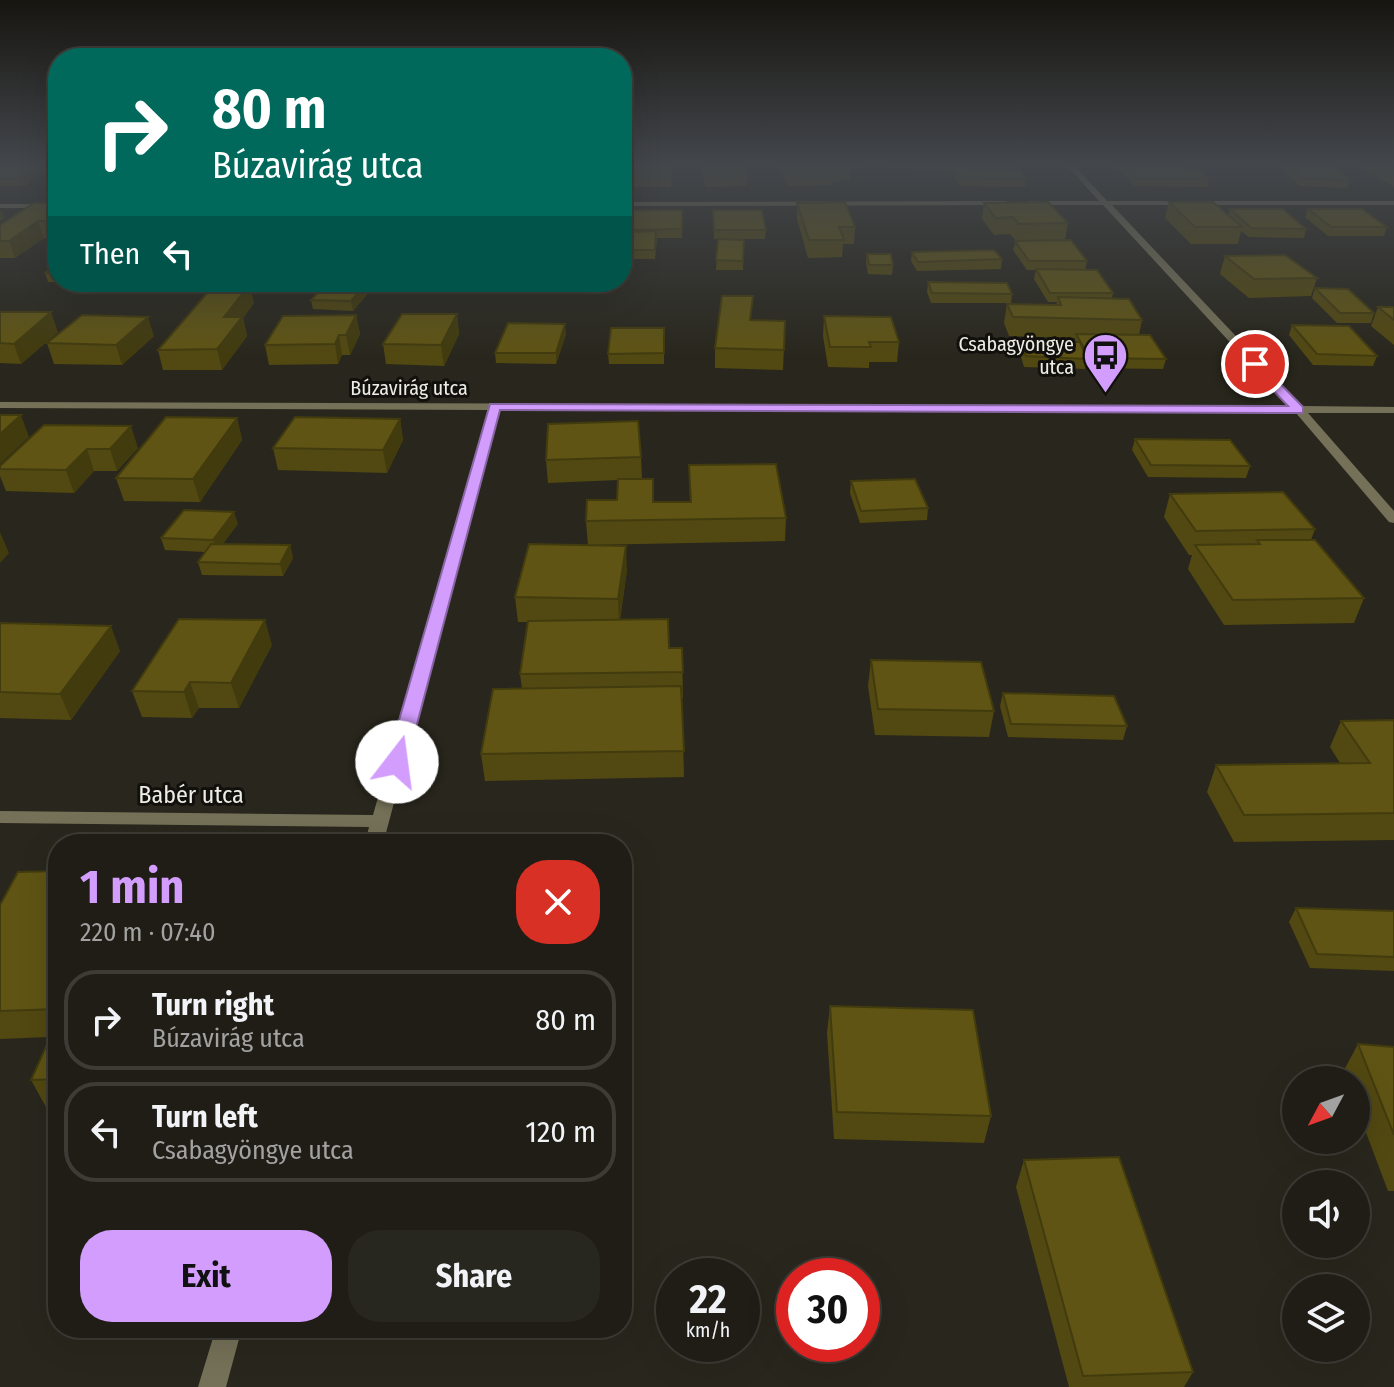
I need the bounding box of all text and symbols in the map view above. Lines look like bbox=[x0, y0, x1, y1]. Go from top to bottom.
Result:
text: 80 m bbox=[212, 76, 327, 143]
icon: right bbox=[80, 80, 184, 184]
text: Búzavirág utca bbox=[212, 144, 423, 188]
icon: left bbox=[156, 232, 200, 276]
text: Then bbox=[80, 236, 140, 272]
pin bbox=[1221, 330, 1289, 398]
place label: Csabagyöngye utca bbox=[958, 332, 1074, 379]
bus stop icon: Csabagyöngye utca bbox=[1081, 332, 1129, 395]
icon: arrive bbox=[1233, 342, 1277, 386]
street label: Búzavirág utca bbox=[350, 376, 468, 400]
position arrow bbox=[355, 720, 439, 804]
street label: Babér utca bbox=[138, 781, 244, 809]
text: 1 min bbox=[80, 858, 185, 916]
button: close bbox=[516, 860, 600, 944]
text: 220 m · 07:40 bbox=[80, 917, 215, 948]
text: Turn right bbox=[152, 987, 274, 1023]
icon: right bbox=[84, 998, 128, 1042]
text: 80 m bbox=[535, 1002, 596, 1038]
text: Búzavirág utca bbox=[152, 1023, 305, 1054]
north arrow bbox=[1282, 1066, 1370, 1154]
map controls bbox=[1282, 1066, 1370, 1362]
text: Turn left bbox=[152, 1099, 258, 1135]
icon: left bbox=[84, 1110, 128, 1154]
text: 120 m bbox=[525, 1114, 596, 1150]
text: Csabagyöngye utca bbox=[152, 1135, 354, 1166]
button: sound bbox=[1282, 1170, 1370, 1258]
button: Exit bbox=[80, 1230, 332, 1322]
button: Share bbox=[348, 1230, 600, 1322]
speed limit sign: 30 bbox=[776, 1258, 880, 1362]
button: layers bbox=[1282, 1274, 1370, 1362]
text: 22 bbox=[689, 1276, 727, 1324]
text: km/h bbox=[686, 1318, 730, 1342]

